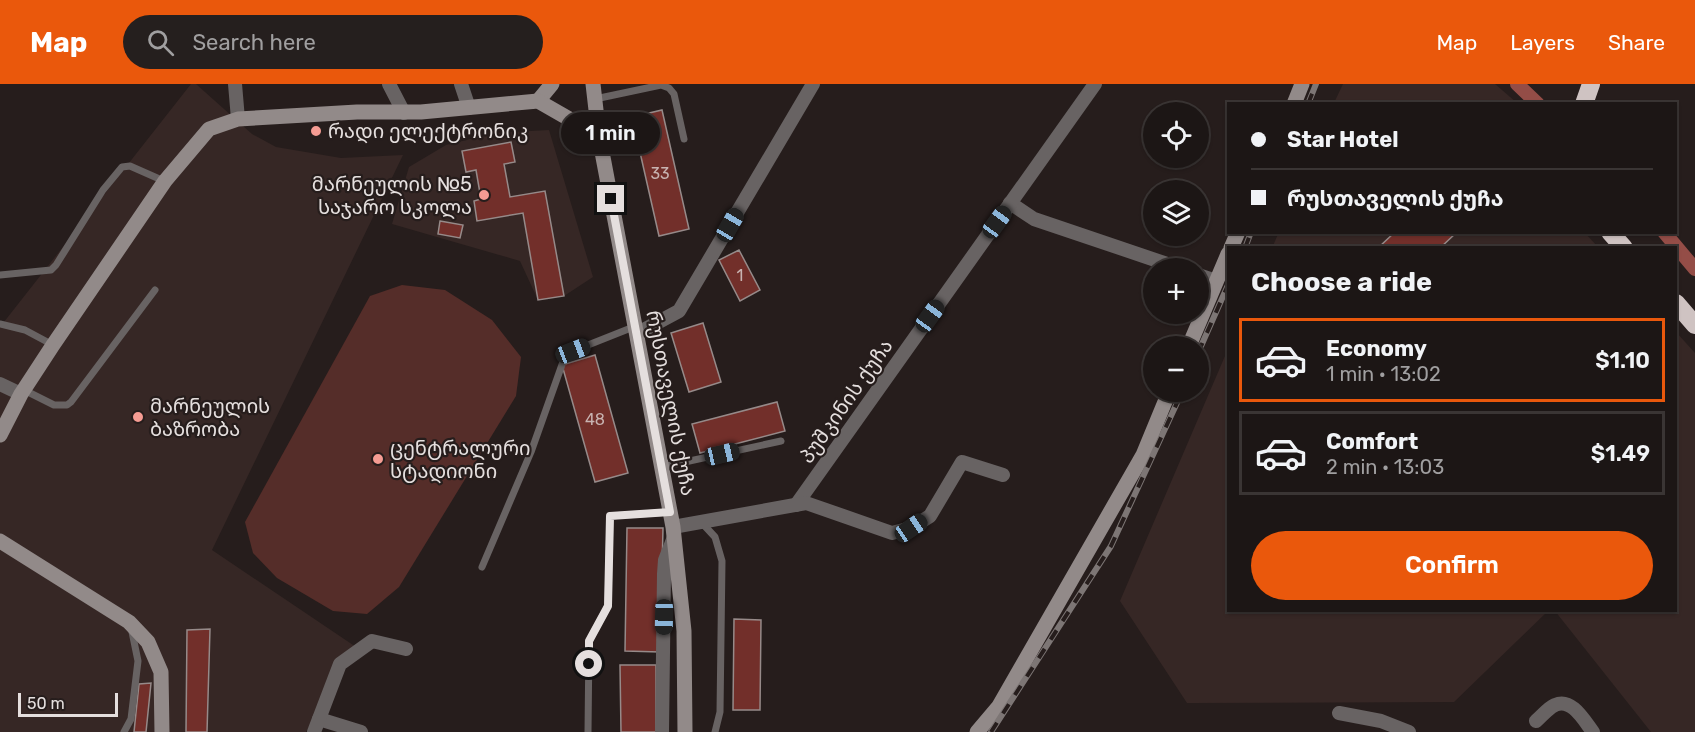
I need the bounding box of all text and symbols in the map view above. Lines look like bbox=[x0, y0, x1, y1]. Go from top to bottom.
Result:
search box bbox=[123, 15, 543, 69]
text: Map bbox=[30, 26, 87, 59]
icon: search bbox=[144, 26, 177, 59]
text: Search here bbox=[192, 29, 316, 56]
text: Map bbox=[1436, 30, 1477, 55]
text: Layers bbox=[1510, 30, 1575, 55]
text: Share bbox=[1608, 30, 1665, 55]
map controls bbox=[1143, 102, 1209, 402]
button: locate bbox=[1143, 102, 1209, 168]
callout: 1 min bbox=[562, 112, 660, 154]
place label: რადი ელექტრონიკ bbox=[328, 119, 528, 144]
text: 1 min bbox=[585, 121, 636, 145]
marker: რადი ელექტრონიკ bbox=[309, 124, 323, 138]
text: Star Hotel bbox=[1287, 126, 1399, 153]
house number: 33 bbox=[650, 164, 670, 183]
place label: მარნეულის №5 საჯარო სკოლა bbox=[312, 172, 472, 220]
button: layers bbox=[1143, 180, 1209, 246]
route end bbox=[597, 185, 624, 212]
text: რუსთაველის ქუჩა bbox=[1287, 185, 1504, 212]
marker: მარნეულის №5 საჯარო სკოლა bbox=[477, 188, 491, 202]
car bbox=[979, 202, 1015, 242]
car bbox=[713, 205, 747, 245]
button: + bbox=[1143, 258, 1209, 324]
house number: 1 bbox=[737, 266, 743, 285]
text: Choose a ride bbox=[1251, 266, 1432, 298]
car bbox=[912, 296, 948, 336]
street label: რუსთაველის ქუჩა bbox=[640, 308, 701, 498]
icon: car bbox=[1254, 333, 1308, 387]
street label: პუშკინის ქუჩა bbox=[794, 334, 898, 468]
text: Economy bbox=[1326, 335, 1427, 362]
car bbox=[553, 336, 593, 366]
button: − bbox=[1143, 336, 1209, 402]
text: $1.10 bbox=[1595, 347, 1650, 374]
text: 1 min · 13:02 bbox=[1326, 362, 1441, 386]
place label: მარნეულის ბაზრობა bbox=[150, 394, 270, 441]
marker: მარნეულის ბაზრობა bbox=[131, 410, 145, 424]
house number: 48 bbox=[585, 410, 605, 429]
icon: car bbox=[1254, 426, 1308, 480]
text: Comfort bbox=[1326, 428, 1418, 455]
place label: ცენტრალური სტადიონი bbox=[390, 436, 530, 484]
text: $1.49 bbox=[1591, 440, 1650, 467]
car bbox=[702, 441, 742, 467]
marker: ცენტრალური სტადიონი bbox=[371, 452, 385, 466]
text: 2 min · 13:03 bbox=[1326, 455, 1444, 479]
car bbox=[891, 510, 931, 546]
button: Confirm bbox=[1251, 531, 1653, 600]
car bbox=[655, 599, 673, 635]
route start bbox=[575, 650, 602, 677]
scale bar bbox=[18, 690, 118, 718]
text: 50 m bbox=[27, 694, 65, 713]

